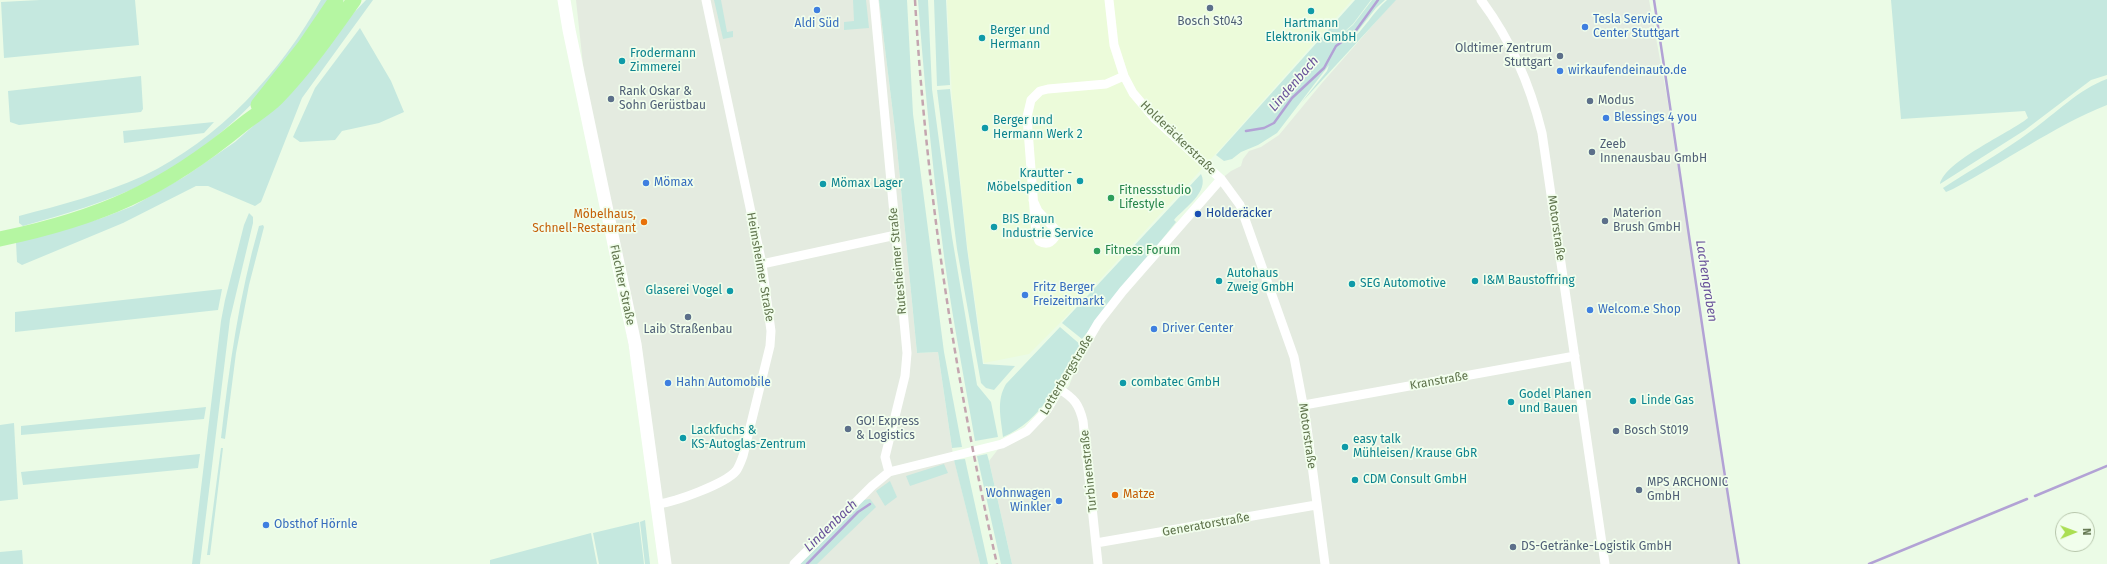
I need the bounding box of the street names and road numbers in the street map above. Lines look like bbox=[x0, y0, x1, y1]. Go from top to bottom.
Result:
street label: Holderäckerstraße bbox=[1137, 98, 1219, 178]
street label: Motorstraße bbox=[1544, 194, 1568, 262]
street label: Rutesheimer Straße bbox=[886, 207, 910, 315]
street label: Heimsheimer Straße bbox=[743, 211, 777, 323]
street label: Flachter Straße bbox=[606, 243, 638, 327]
street label: Lotterbergstraße bbox=[1037, 332, 1097, 418]
street label: Kranstraße bbox=[1409, 369, 1469, 393]
street label: Motorstraße bbox=[1295, 402, 1319, 470]
street label: Turbinenstraße bbox=[1078, 429, 1100, 513]
street label: Generatorstraße bbox=[1161, 510, 1251, 540]

